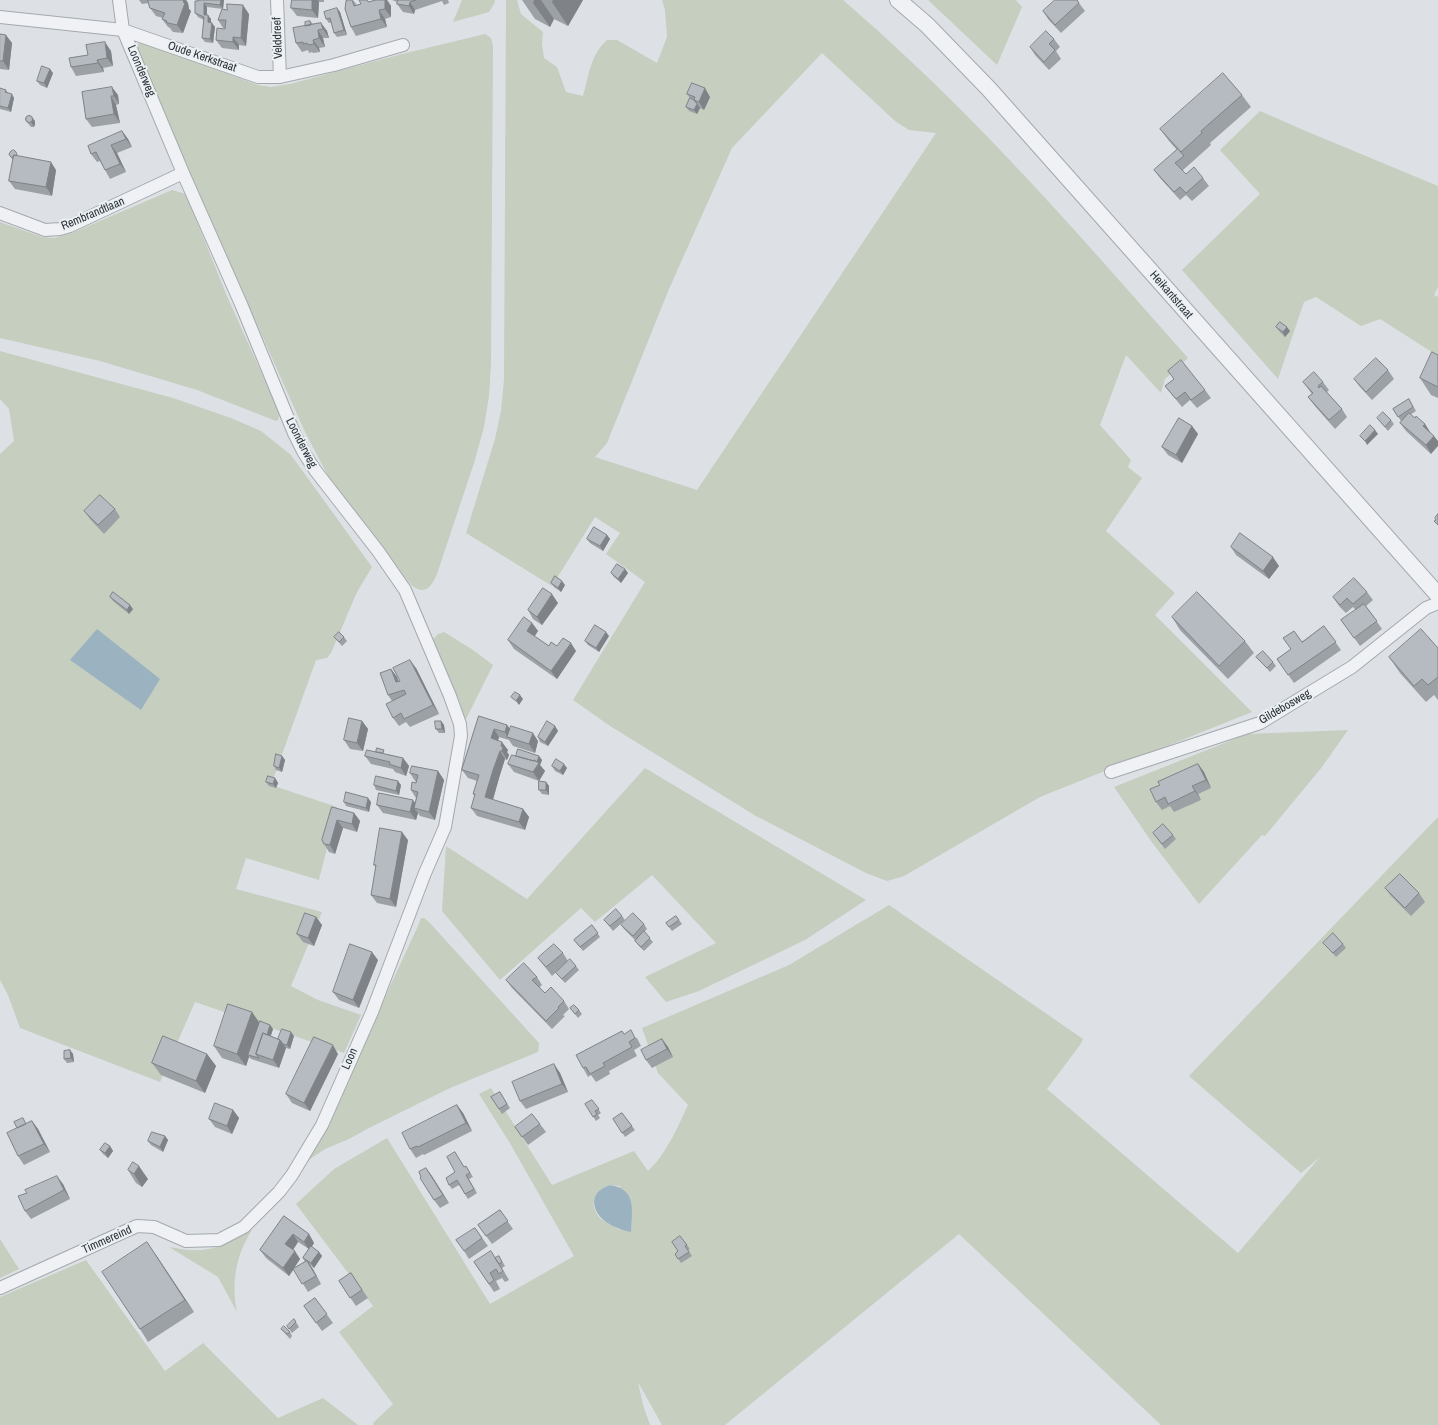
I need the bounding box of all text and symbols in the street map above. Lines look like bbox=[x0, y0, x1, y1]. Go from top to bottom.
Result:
street label: Velddreef bbox=[270, 17, 286, 59]
street label: Oude Kerkstraat bbox=[166, 39, 238, 75]
street label: Loonderweg bbox=[124, 43, 158, 99]
street label: Rembrandtlaan bbox=[59, 194, 127, 234]
street label: Heikantstraat bbox=[1146, 268, 1196, 322]
street label: Loonderweg bbox=[282, 416, 320, 470]
street label: Gildebosweg bbox=[1257, 686, 1313, 728]
street label: Loon bbox=[339, 1046, 361, 1072]
street label: Timmereind bbox=[80, 1223, 134, 1257]

